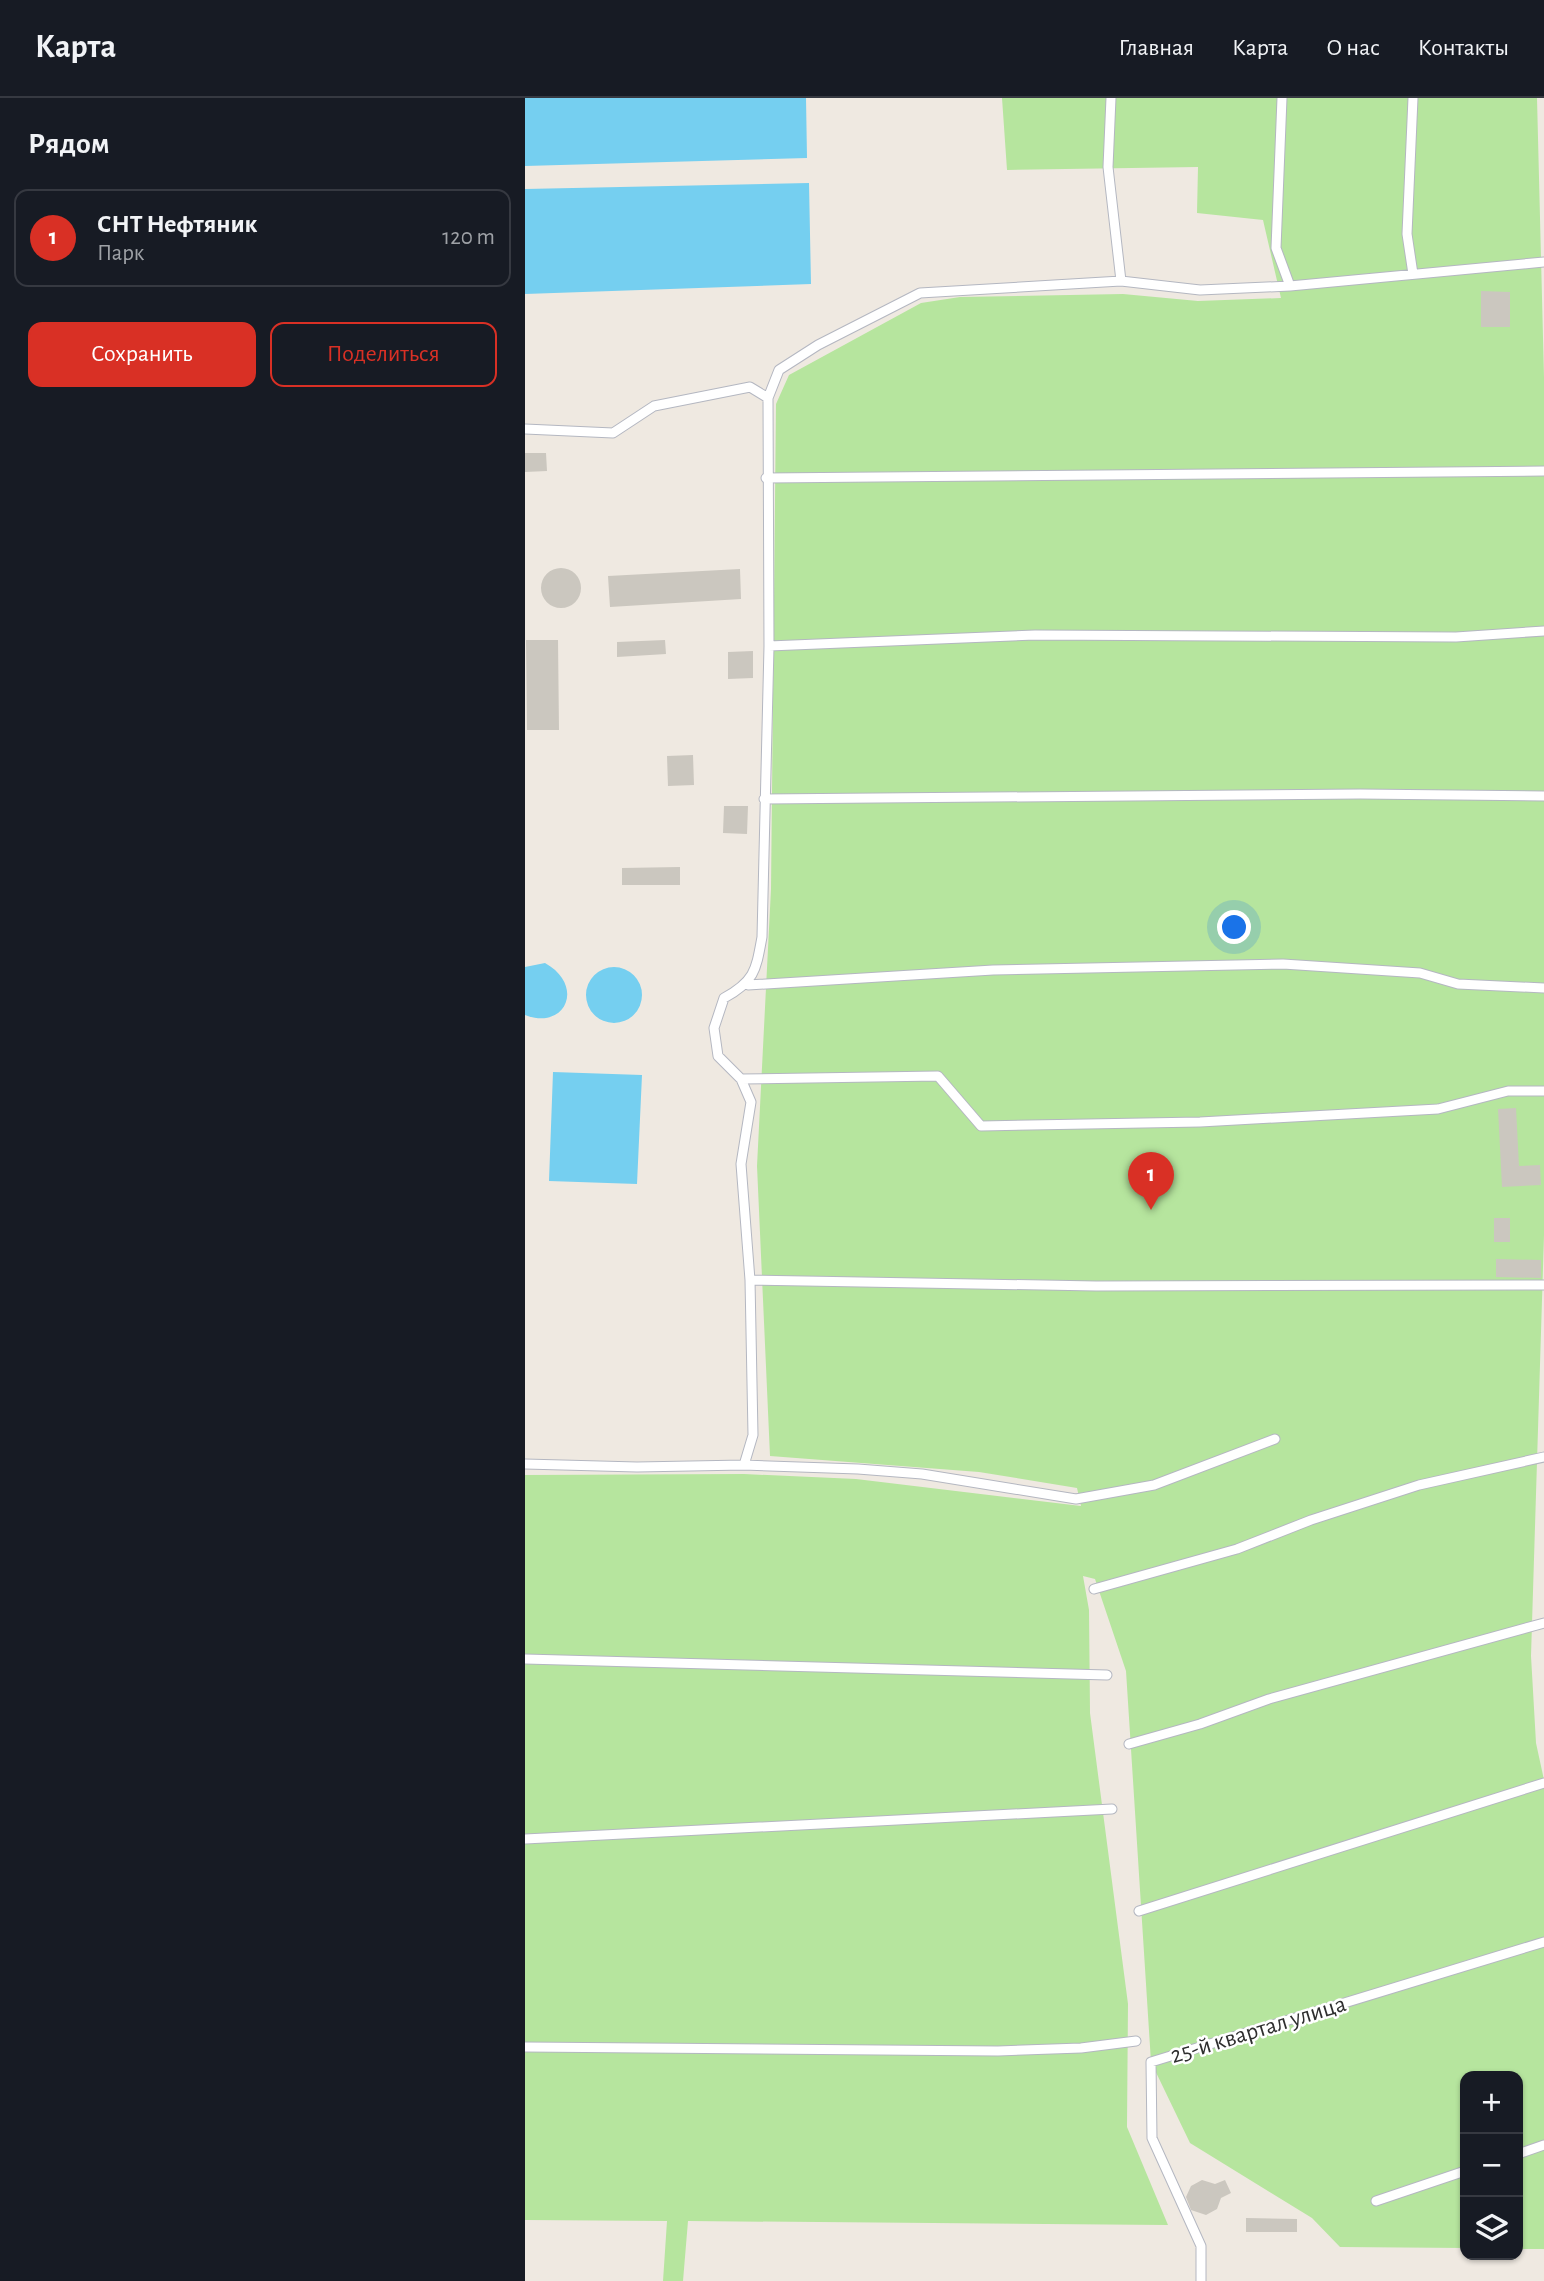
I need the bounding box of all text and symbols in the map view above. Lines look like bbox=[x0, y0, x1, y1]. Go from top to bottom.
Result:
text: Карта bbox=[35, 31, 116, 64]
text: Главная bbox=[1119, 36, 1194, 60]
text: Карта bbox=[1232, 36, 1288, 60]
text: О нас bbox=[1326, 36, 1380, 60]
text: Контакты bbox=[1418, 36, 1509, 60]
text: Рядом bbox=[28, 129, 110, 159]
text: СНТ Нефтяник bbox=[97, 211, 257, 237]
text: 1 bbox=[49, 226, 57, 249]
text: 120 m bbox=[442, 226, 495, 249]
text: Парк bbox=[97, 242, 144, 265]
button: Сохранить bbox=[28, 322, 256, 387]
button: Поделиться bbox=[270, 322, 497, 387]
your location bbox=[1217, 910, 1251, 944]
pin: 1 bbox=[1128, 1152, 1174, 1210]
street label: 25-й квартал улица bbox=[1168, 1992, 1349, 2068]
map controls bbox=[1460, 2071, 1523, 2260]
button: + bbox=[1460, 2071, 1523, 2134]
button: − bbox=[1460, 2134, 1523, 2197]
button: layers bbox=[1460, 2197, 1523, 2260]

